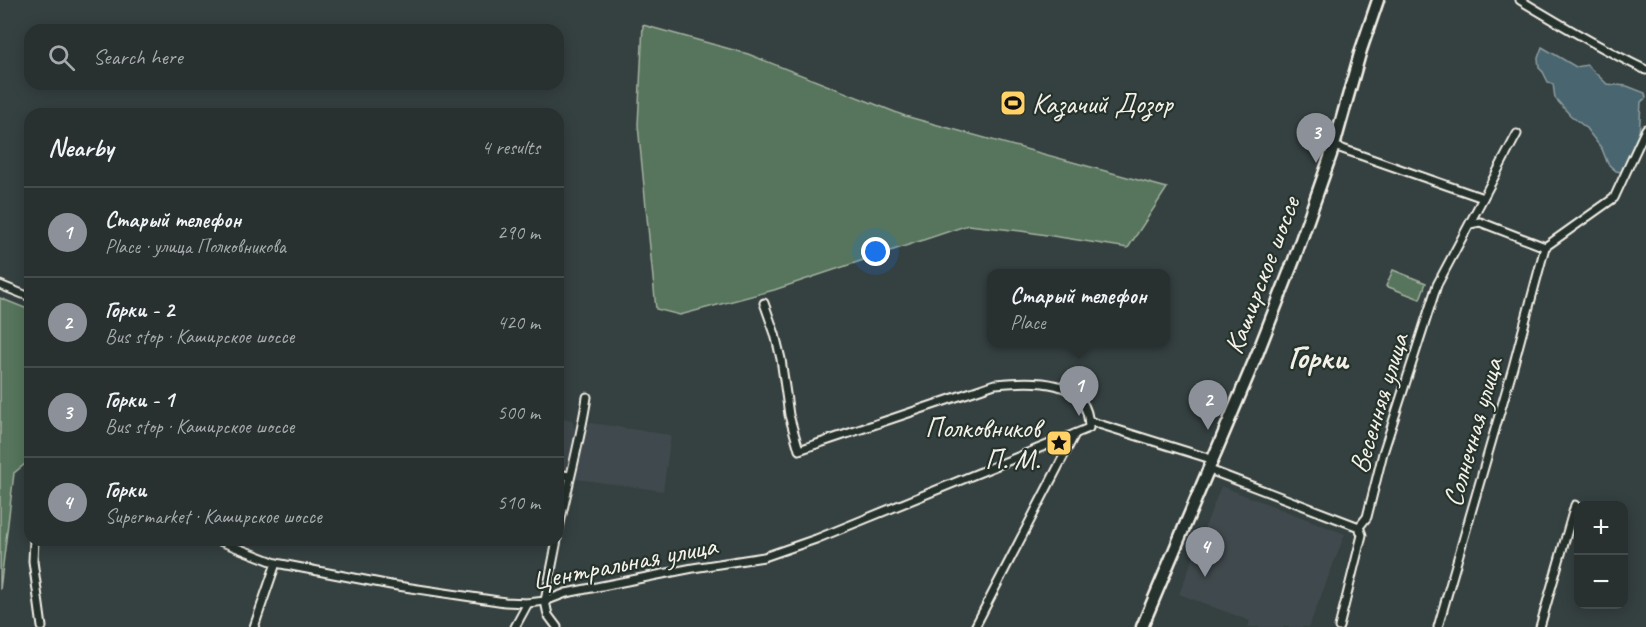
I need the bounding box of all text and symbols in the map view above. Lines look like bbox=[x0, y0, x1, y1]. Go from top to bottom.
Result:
search box bbox=[24, 24, 564, 90]
icon: search bbox=[45, 41, 78, 74]
text: Search here bbox=[93, 43, 183, 71]
place label: Казачий Дозор bbox=[1032, 86, 1174, 122]
sports icon: Казачий Дозор bbox=[998, 88, 1028, 118]
pin: 3 bbox=[1296, 114, 1336, 163]
text: Nearby bbox=[48, 131, 113, 164]
text: 4 results bbox=[481, 135, 540, 160]
street label: Каширское шоссе bbox=[1215, 190, 1308, 359]
text: Старый телефон bbox=[105, 206, 241, 234]
text: 1 bbox=[63, 220, 72, 245]
text: 290 m bbox=[497, 220, 540, 245]
text: Place · улица Полковникова bbox=[105, 234, 286, 259]
your location bbox=[861, 237, 890, 266]
popup bbox=[987, 269, 1170, 347]
text: Старый телефон bbox=[1010, 282, 1147, 310]
text: Горки - 2 bbox=[105, 296, 174, 324]
text: 2 bbox=[63, 310, 72, 335]
text: 420 m bbox=[497, 310, 540, 335]
text: Place bbox=[1010, 310, 1045, 335]
text: Bus stop · Каширское шоссе bbox=[105, 324, 294, 349]
street label: Весенняя улица bbox=[1341, 327, 1417, 477]
district label: Горки bbox=[1288, 337, 1349, 378]
street label: Солнечная улица bbox=[1435, 352, 1511, 510]
pin: 1 bbox=[1060, 366, 1098, 416]
pin: 2 bbox=[1188, 380, 1228, 430]
text: Горки - 1 bbox=[105, 386, 174, 414]
text: 3 bbox=[63, 400, 72, 425]
text: 500 m bbox=[497, 400, 540, 425]
place label: Полковников П. М. bbox=[925, 410, 1045, 477]
text: Bus stop · Каширское шоссе bbox=[105, 414, 294, 439]
place icon: Полковников П. М. bbox=[1044, 428, 1074, 458]
text: Горки bbox=[105, 476, 146, 504]
text: 4 bbox=[63, 490, 72, 515]
text: 510 m bbox=[497, 490, 540, 515]
map controls bbox=[1574, 501, 1628, 609]
button: + bbox=[1574, 501, 1628, 555]
text: Supermarket · Каширское шоссе bbox=[105, 504, 322, 529]
street label: Центральная улица bbox=[529, 527, 721, 598]
pin: 4 bbox=[1186, 528, 1224, 577]
button: − bbox=[1574, 555, 1628, 609]

